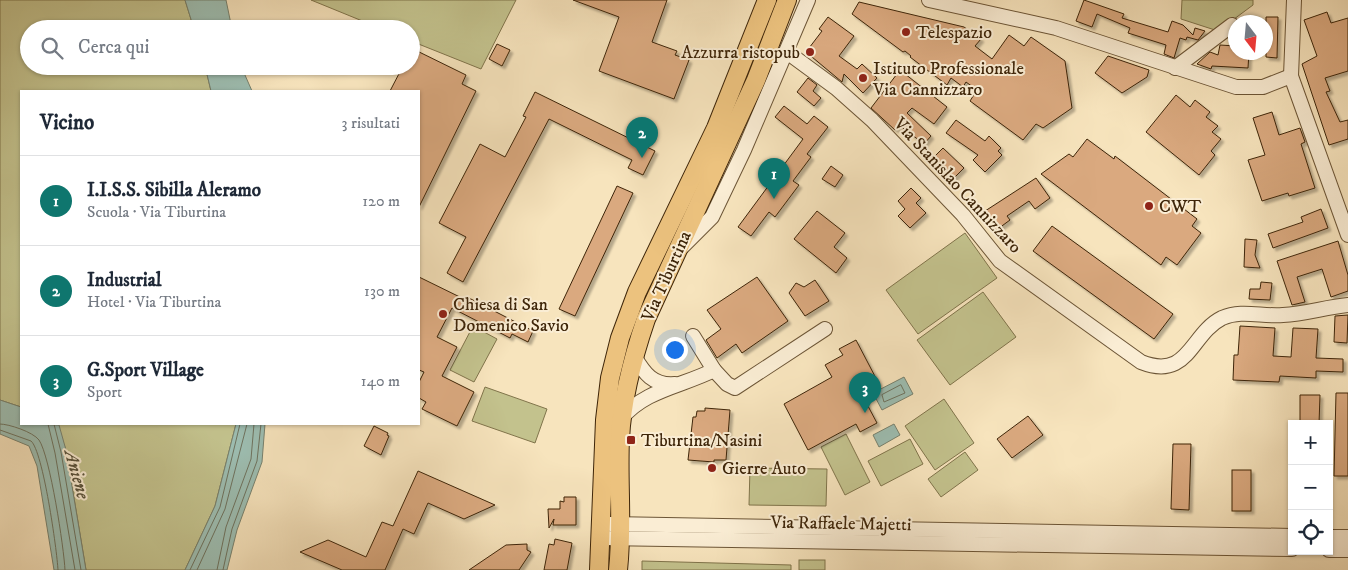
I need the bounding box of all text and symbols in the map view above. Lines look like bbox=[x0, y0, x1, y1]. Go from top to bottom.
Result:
north arrow bbox=[1228, 15, 1273, 60]
search box bbox=[20, 20, 420, 75]
place label: Telespazio bbox=[916, 22, 992, 44]
marker: Telespazio bbox=[900, 26, 912, 38]
icon: search bbox=[38, 34, 66, 62]
text: Cerca qui bbox=[78, 36, 149, 59]
place label: Azzurra ristopub bbox=[681, 42, 800, 64]
marker: Azzurra ristopub bbox=[804, 46, 816, 58]
place label: Istituto Professionale Via Cannizzaro bbox=[872, 58, 1024, 101]
marker: Istituto Professionale Via Cannizzaro bbox=[857, 72, 869, 84]
text: Vicino bbox=[40, 110, 94, 136]
street label: Via Stanislao Cannizzaro bbox=[888, 112, 1026, 258]
text: 3 risultati bbox=[342, 113, 400, 133]
pin: 2 bbox=[626, 117, 658, 158]
pin: 1 bbox=[758, 158, 790, 199]
text: I.I.S.S. Sibilla Aleramo bbox=[87, 179, 261, 202]
text: 1 bbox=[53, 191, 59, 211]
text: 120 m bbox=[362, 191, 400, 211]
place label: CWT bbox=[1159, 196, 1202, 218]
marker: CWT bbox=[1143, 200, 1155, 212]
text: Scuola · Via Tiburtina bbox=[87, 202, 226, 222]
street label: Via Tiburtina bbox=[637, 227, 697, 326]
text: Industrial bbox=[87, 269, 162, 292]
text: 2 bbox=[52, 281, 60, 301]
text: 130 m bbox=[364, 281, 400, 301]
text: Hotel · Via Tiburtina bbox=[87, 292, 221, 312]
place label: Chiesa di San Domenico Savio bbox=[453, 294, 569, 337]
marker: Chiesa di San Domenico Savio bbox=[437, 308, 449, 320]
your location bbox=[662, 337, 688, 363]
text: G.Sport Village bbox=[87, 359, 204, 382]
text: 3 bbox=[53, 371, 59, 391]
text: 140 m bbox=[361, 371, 400, 391]
pin: 3 bbox=[849, 372, 881, 413]
text: Sport bbox=[87, 382, 122, 402]
map controls bbox=[1288, 420, 1333, 555]
button: + bbox=[1288, 420, 1333, 465]
place label: Tiburtina/Nasini bbox=[641, 430, 762, 452]
marker: Tiburtina/Nasini bbox=[625, 434, 637, 446]
water label: Aniene bbox=[58, 445, 95, 502]
place label: Gierre Auto bbox=[722, 458, 806, 480]
marker: Gierre Auto bbox=[706, 462, 718, 474]
button: − bbox=[1288, 465, 1333, 510]
button: locate bbox=[1288, 510, 1333, 555]
street label: Via Raffaele Majetti bbox=[769, 512, 912, 536]

